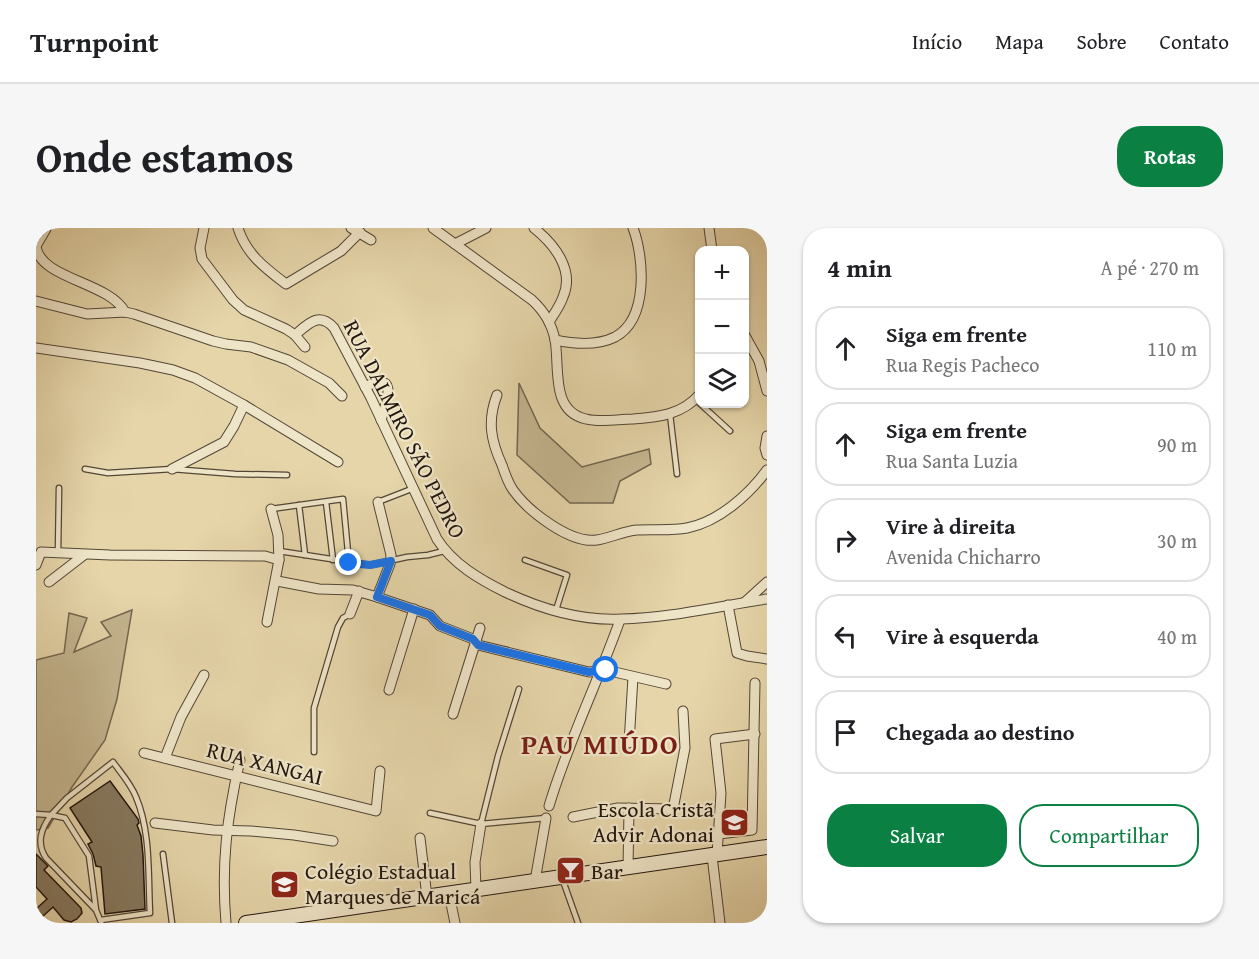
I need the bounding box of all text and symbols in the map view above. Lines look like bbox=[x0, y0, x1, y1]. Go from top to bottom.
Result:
text: Turnpoint bbox=[30, 21, 159, 62]
text: Início bbox=[912, 26, 962, 57]
text: Mapa bbox=[995, 26, 1044, 57]
text: Sobre bbox=[1077, 26, 1127, 57]
text: Contato bbox=[1160, 26, 1229, 57]
text: Onde estamos bbox=[36, 126, 294, 187]
button: Rotas bbox=[1117, 126, 1223, 187]
map controls bbox=[695, 246, 749, 408]
button: + bbox=[695, 246, 749, 300]
text: 4 min bbox=[827, 248, 892, 287]
text: A pé · 270 m bbox=[1101, 253, 1199, 282]
button: − bbox=[695, 300, 749, 354]
street label: RUA DALMIRO SÃO PEDRO bbox=[336, 314, 474, 544]
text: Siga em frente bbox=[886, 318, 1027, 350]
icon: ahead bbox=[829, 332, 862, 365]
text: 110 m bbox=[1147, 334, 1197, 363]
text: Rua Regis Pacheco bbox=[886, 350, 1039, 379]
button: layers bbox=[695, 354, 749, 408]
text: Siga em frente bbox=[886, 414, 1027, 446]
icon: ahead bbox=[829, 428, 862, 461]
text: 90 m bbox=[1157, 430, 1197, 459]
text: Rua Santa Luzia bbox=[886, 446, 1018, 475]
text: Vire à direita bbox=[886, 510, 1016, 542]
icon: right bbox=[829, 524, 862, 557]
text: 30 m bbox=[1157, 526, 1197, 555]
text: Avenida Chicharro bbox=[886, 542, 1041, 571]
route end bbox=[335, 549, 361, 575]
icon: left bbox=[829, 620, 862, 653]
text: Vire à esquerda bbox=[886, 620, 1039, 652]
text: 40 m bbox=[1157, 622, 1197, 651]
route start bbox=[592, 656, 618, 682]
icon: arrive bbox=[829, 716, 862, 749]
text: Chegada ao destino bbox=[886, 716, 1074, 748]
district label: PAU MIÚDO bbox=[521, 723, 679, 764]
street label: RUA XANGAI bbox=[204, 733, 326, 793]
place label: Escola Cristã Advir Adonai bbox=[593, 793, 715, 850]
button: Salvar bbox=[827, 804, 1007, 867]
button: Compartilhar bbox=[1019, 804, 1199, 867]
school or university icon: Escola Cristã Advir Adonai bbox=[719, 806, 751, 838]
place label: Colégio Estadual Marques de Maricá bbox=[305, 855, 481, 912]
bar icon: Bar bbox=[554, 855, 586, 887]
place label: Bar bbox=[591, 855, 623, 887]
school or university icon: Colégio Estadual Marques de Maricá bbox=[268, 868, 300, 900]

